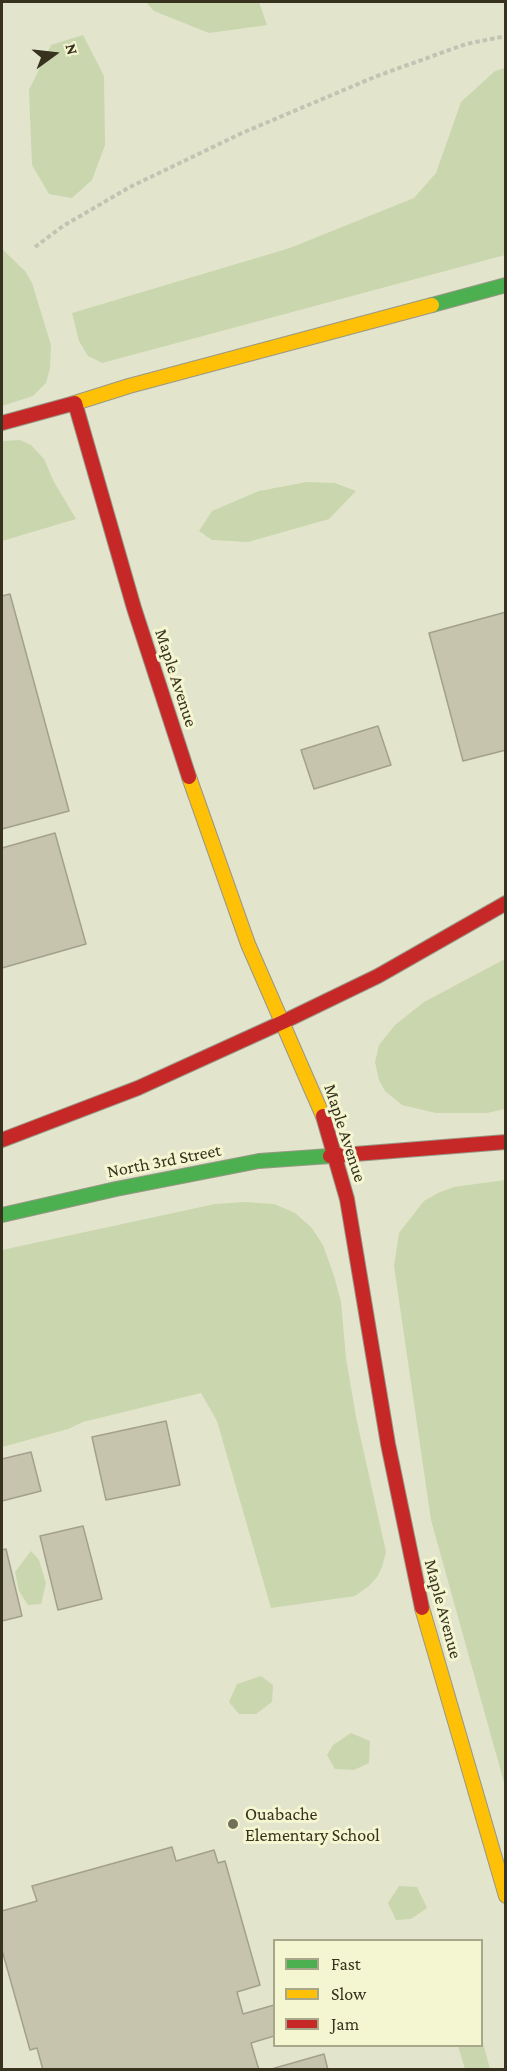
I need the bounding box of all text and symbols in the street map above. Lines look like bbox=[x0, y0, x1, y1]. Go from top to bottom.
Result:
north arrow bbox=[24, 24, 84, 84]
text: N bbox=[62, 42, 81, 57]
street label: Maple Avenue bbox=[150, 626, 202, 730]
street label: Maple Avenue bbox=[319, 1081, 371, 1185]
street label: North 3rd Street bbox=[105, 1139, 223, 1183]
street label: Maple Avenue bbox=[419, 1557, 467, 1661]
place label: Ouabache Elementary School bbox=[245, 1803, 380, 1846]
marker: Ouabache Elementary School bbox=[226, 1817, 240, 1831]
legend bbox=[273, 1939, 483, 2047]
text: Fast bbox=[331, 1954, 361, 1974]
text: Slow bbox=[331, 1984, 366, 2004]
text: Jam bbox=[331, 2014, 359, 2034]

